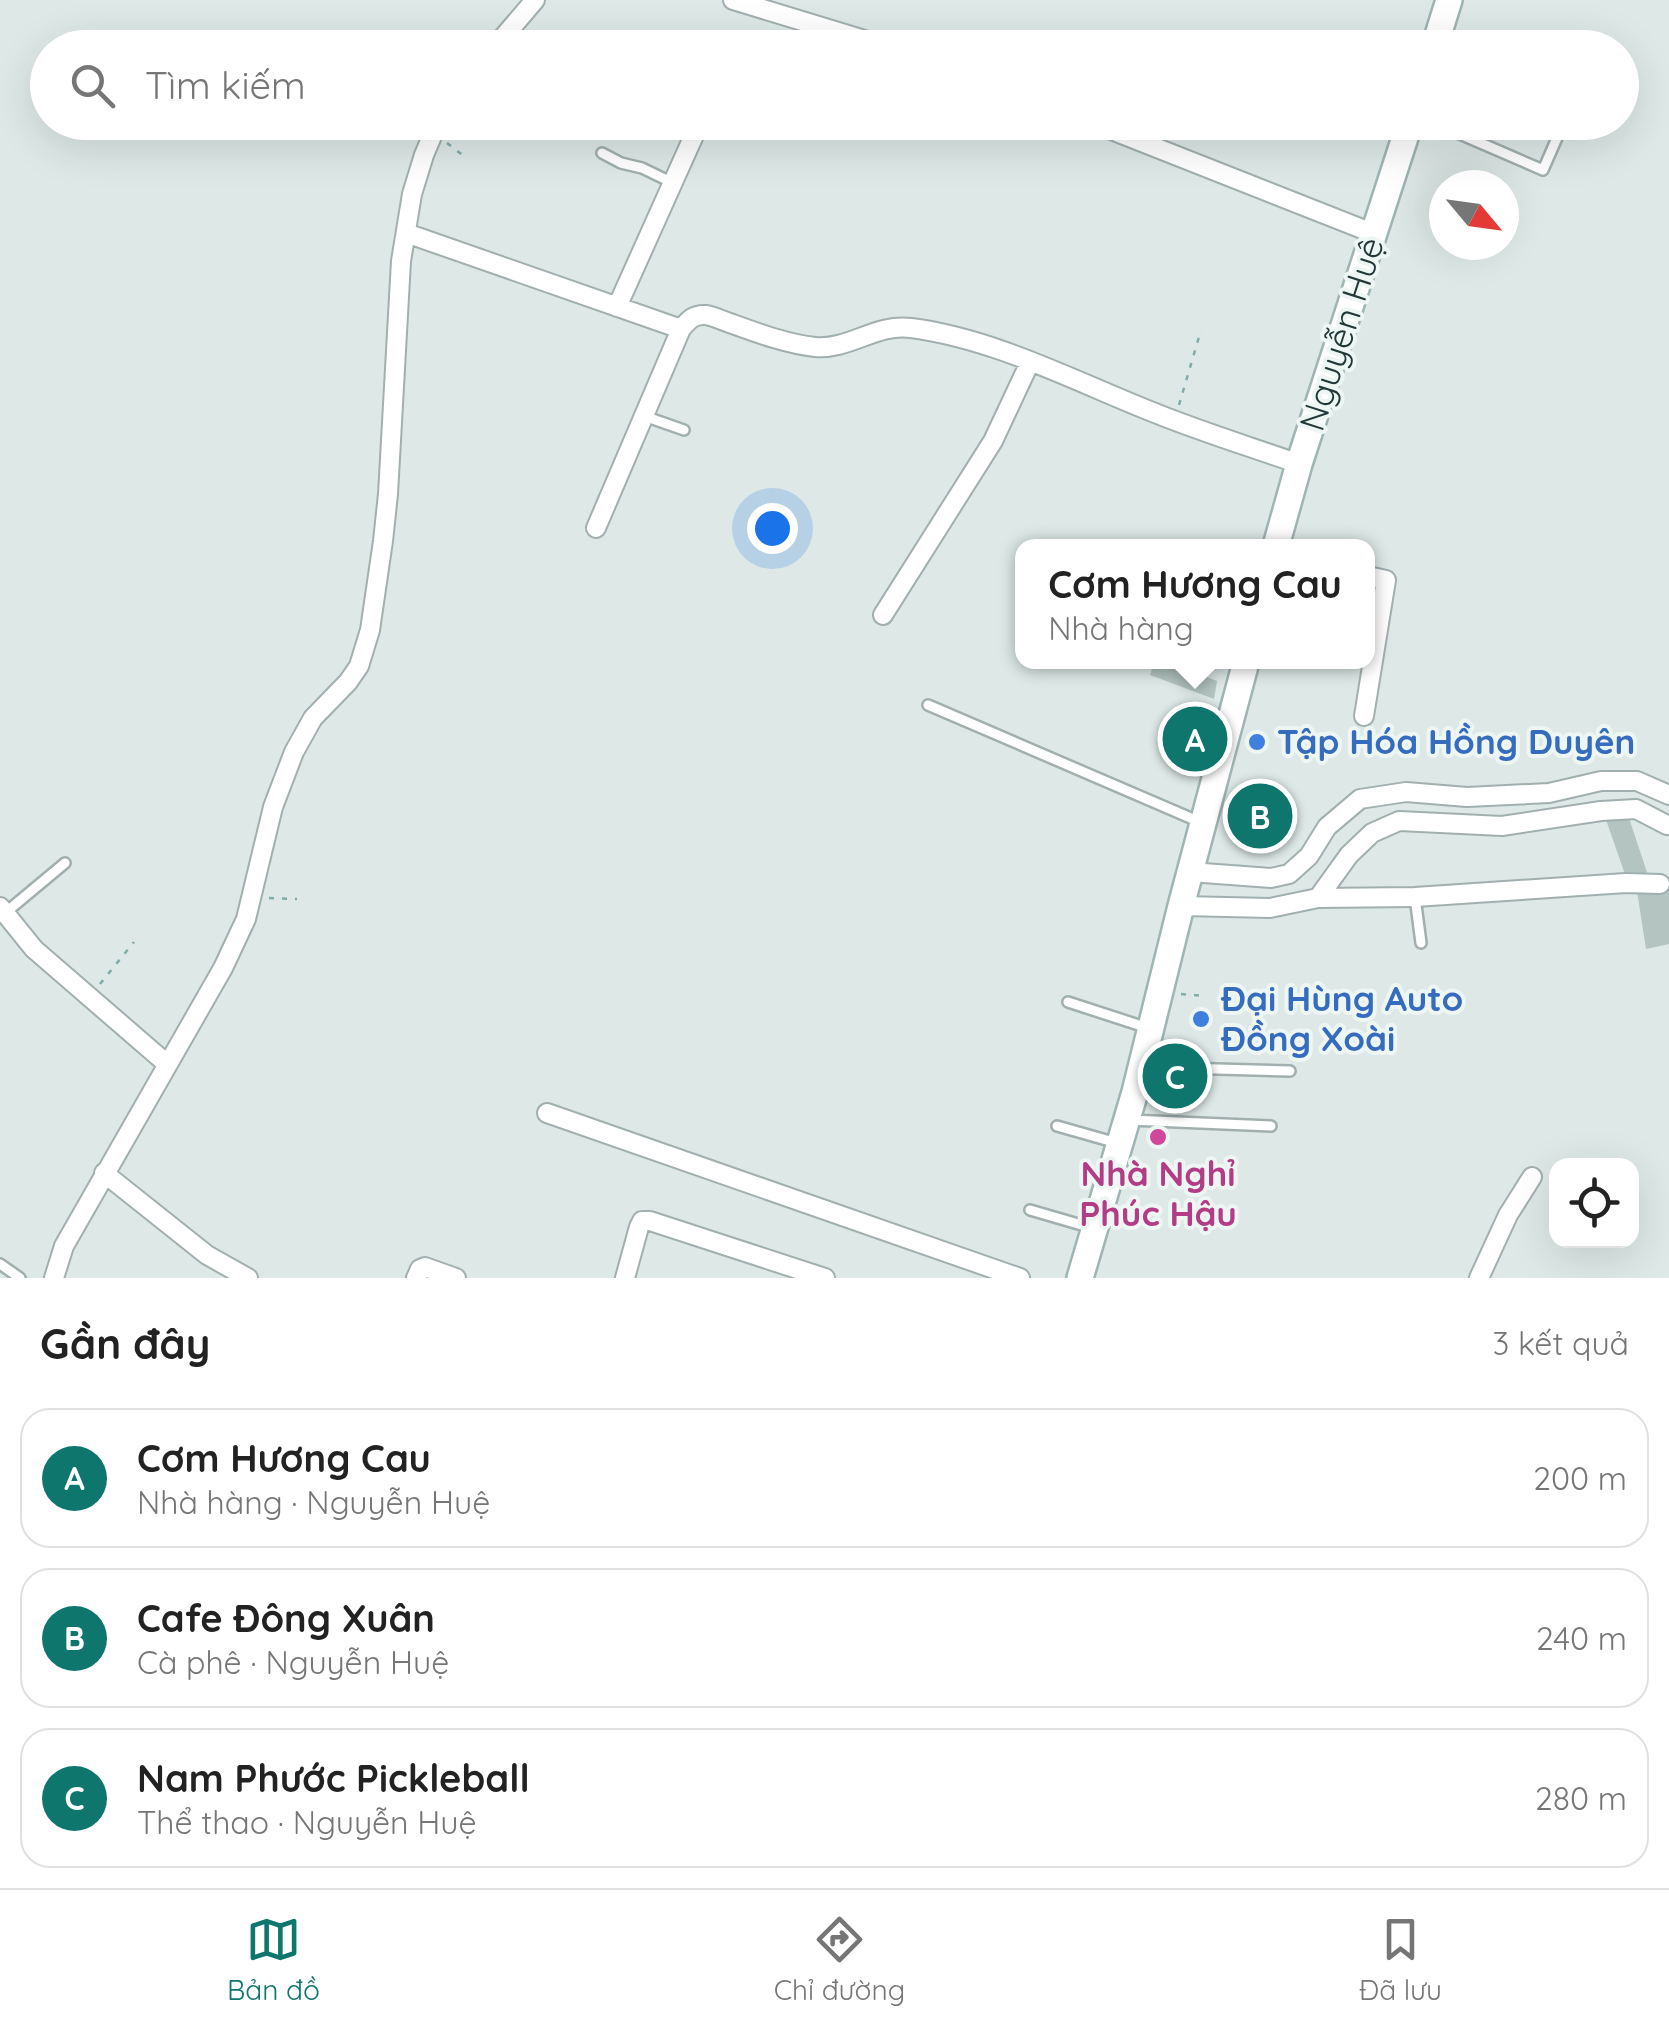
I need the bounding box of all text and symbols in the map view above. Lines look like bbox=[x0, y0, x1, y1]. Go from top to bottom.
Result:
search box bbox=[30, 30, 1639, 140]
icon: search bbox=[65, 58, 120, 113]
text: Tìm kiếm bbox=[145, 61, 306, 109]
north arrow bbox=[1429, 170, 1519, 260]
street label: Nguyễn Huệ bbox=[1289, 231, 1393, 436]
your location bbox=[747, 503, 798, 554]
popup bbox=[1015, 539, 1375, 669]
text: Cơm Hương Cau bbox=[1048, 560, 1342, 608]
text: Nhà hàng bbox=[1048, 608, 1194, 648]
pin: A bbox=[1162, 702, 1228, 776]
place label: Tập Hóa Hồng Duyên bbox=[1277, 719, 1635, 763]
marker: Tập Hóa Hồng Duyên bbox=[1246, 731, 1268, 753]
pin: B bbox=[1228, 778, 1292, 854]
place label: Đại Hùng Auto Đồng Xoài bbox=[1220, 976, 1463, 1060]
marker: Đại Hùng Auto Đồng Xoài bbox=[1190, 1008, 1212, 1030]
pin: C bbox=[1142, 1038, 1208, 1114]
marker: Nhà Nghỉ Phúc Hậu bbox=[1147, 1126, 1169, 1148]
place label: Nhà Nghỉ Phúc Hậu bbox=[1079, 1151, 1237, 1235]
map controls bbox=[1549, 1158, 1639, 1248]
button: locate bbox=[1549, 1158, 1639, 1248]
text: Gần đây bbox=[40, 1317, 210, 1370]
text: 3 kết quả bbox=[1492, 1323, 1629, 1363]
text: Cơm Hương Cau bbox=[137, 1434, 431, 1482]
text: A bbox=[64, 1458, 85, 1498]
text: 200 m bbox=[1533, 1458, 1627, 1498]
text: Nhà hàng · Nguyễn Huệ bbox=[137, 1482, 490, 1522]
text: Cafe Đông Xuân bbox=[137, 1594, 435, 1642]
text: B bbox=[64, 1618, 85, 1658]
text: 240 m bbox=[1536, 1618, 1627, 1658]
text: Cà phê · Nguyễn Huệ bbox=[137, 1642, 449, 1682]
text: Nam Phước Pickleball bbox=[137, 1754, 530, 1802]
text: C bbox=[64, 1778, 85, 1818]
text: 280 m bbox=[1535, 1778, 1627, 1818]
text: Thể thao · Nguyễn Huệ bbox=[137, 1802, 477, 1842]
tab: Bản đồ bbox=[227, 1912, 320, 2007]
tab: Chỉ đường bbox=[774, 1912, 905, 2007]
tab: Đã lưu bbox=[1359, 1912, 1442, 2007]

